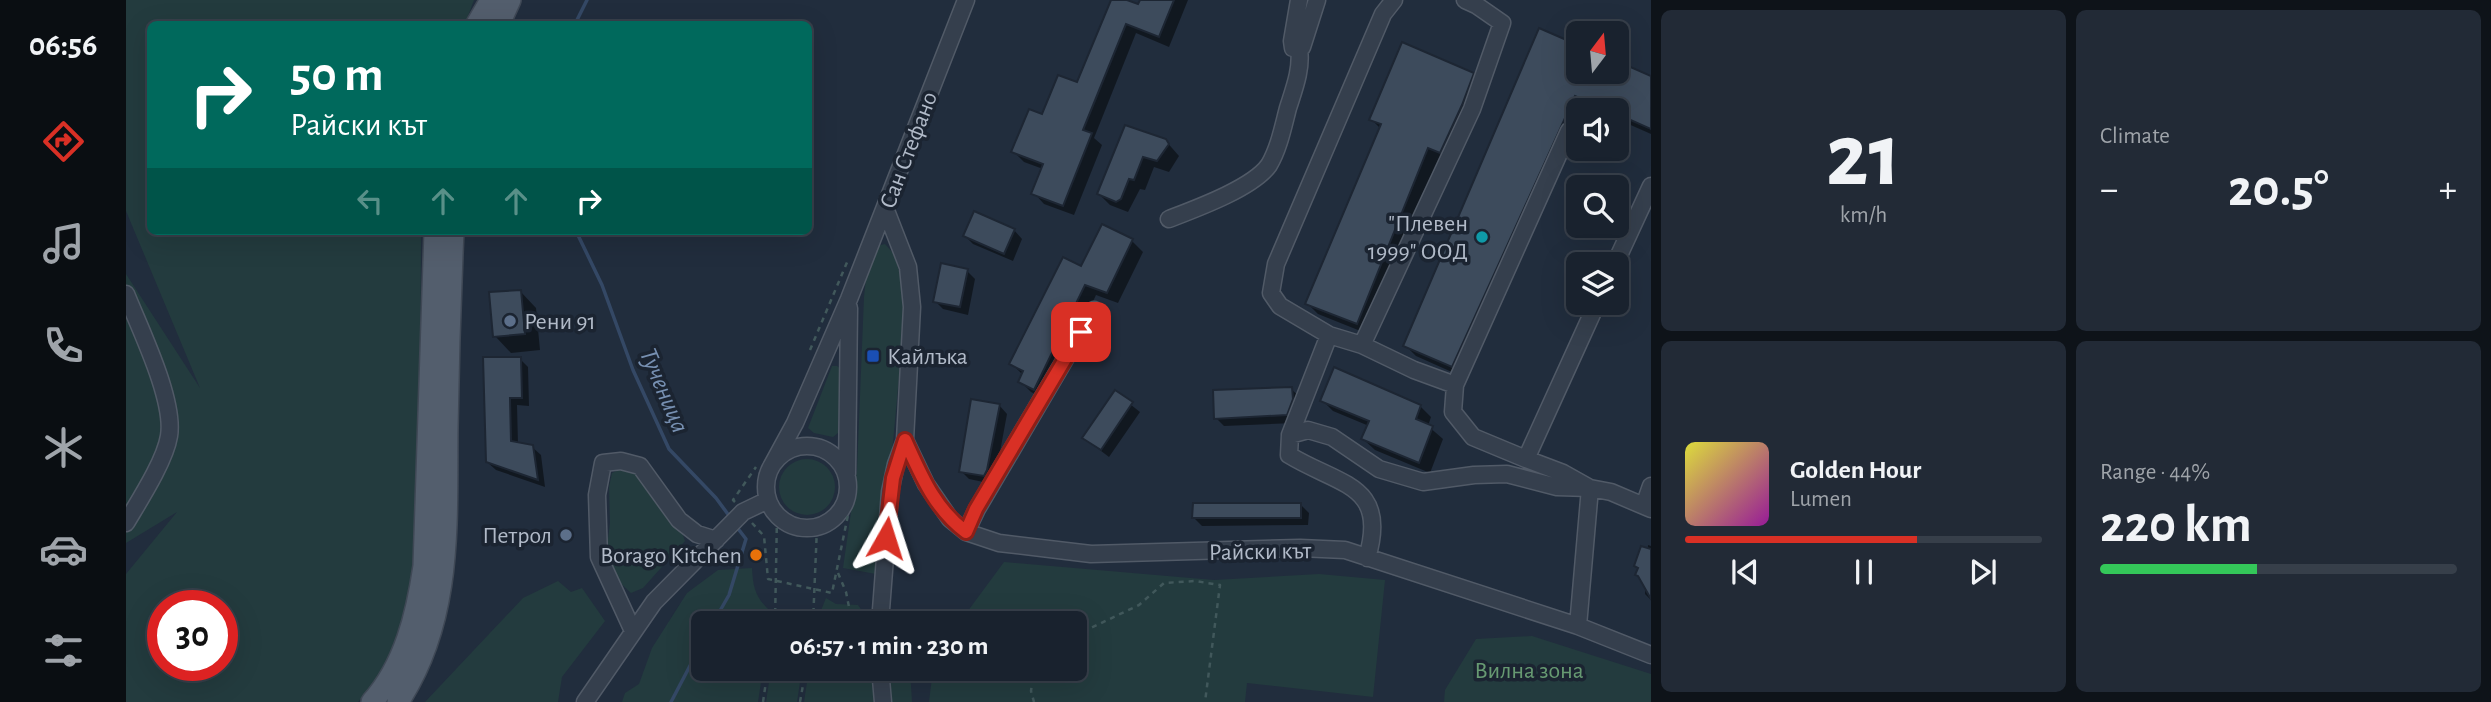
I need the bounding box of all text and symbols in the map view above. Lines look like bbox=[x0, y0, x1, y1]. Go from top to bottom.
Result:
north arrow bbox=[1566, 21, 1629, 84]
map controls bbox=[1566, 21, 1629, 315]
text: 06:56 bbox=[29, 29, 97, 61]
icon: right bbox=[175, 49, 266, 140]
text: 50 m bbox=[290, 51, 384, 100]
street label: Сан Стефано bbox=[876, 89, 942, 212]
button: sound bbox=[1566, 98, 1629, 161]
text: Райски кът bbox=[290, 109, 427, 141]
text: 21 bbox=[1826, 111, 1901, 202]
icon: directions bbox=[39, 117, 88, 166]
text: Climate bbox=[2100, 125, 2170, 148]
text: 20.5° bbox=[2228, 163, 2329, 215]
text: − bbox=[2100, 171, 2118, 209]
text: + bbox=[2439, 171, 2457, 209]
button: search bbox=[1566, 175, 1629, 238]
icon: left bbox=[351, 182, 389, 220]
icon: ahead bbox=[424, 182, 462, 220]
icon: ahead bbox=[497, 182, 535, 220]
icon: right bbox=[570, 182, 608, 220]
text: km/h bbox=[1840, 204, 1887, 227]
place label: "Плевен 1999" ООД bbox=[1368, 212, 1468, 264]
icon: music bbox=[39, 219, 88, 268]
marker: "Плевен 1999" ООД bbox=[1474, 229, 1490, 245]
button: layers bbox=[1566, 252, 1629, 315]
pin bbox=[1051, 302, 1111, 362]
place label: Рени 91 bbox=[524, 310, 596, 334]
marker: Рени 91 bbox=[502, 313, 518, 329]
icon: arrive bbox=[1062, 313, 1100, 351]
icon: phone bbox=[39, 321, 88, 370]
water label: Тученица bbox=[635, 344, 693, 436]
place label: Кайлъка bbox=[887, 345, 968, 369]
marker: Кайлъка bbox=[865, 348, 881, 364]
icon: climate bbox=[39, 423, 88, 472]
text: Golden Hour bbox=[1790, 457, 1921, 483]
text: Range · 44% bbox=[2100, 461, 2210, 484]
text: Lumen bbox=[1790, 488, 1852, 511]
text: 220 km bbox=[2100, 499, 2252, 551]
position arrow bbox=[849, 501, 923, 575]
place label: Петрол bbox=[482, 524, 552, 548]
icon: car bbox=[39, 525, 88, 574]
marker: Петрол bbox=[558, 527, 574, 543]
street label: Райски кът bbox=[1208, 539, 1312, 565]
place label: Borago Kitchen bbox=[600, 544, 742, 568]
marker: Borago Kitchen bbox=[748, 547, 764, 563]
icon: previous bbox=[1726, 553, 1764, 591]
icon: pause bbox=[1845, 553, 1883, 591]
icon: next bbox=[1964, 553, 2002, 591]
speed limit sign: 30 bbox=[147, 590, 238, 681]
icon: filters bbox=[39, 626, 88, 675]
text: 06:57 · 1 min · 230 m bbox=[790, 633, 988, 659]
park label: Вилна зона bbox=[1474, 659, 1584, 683]

